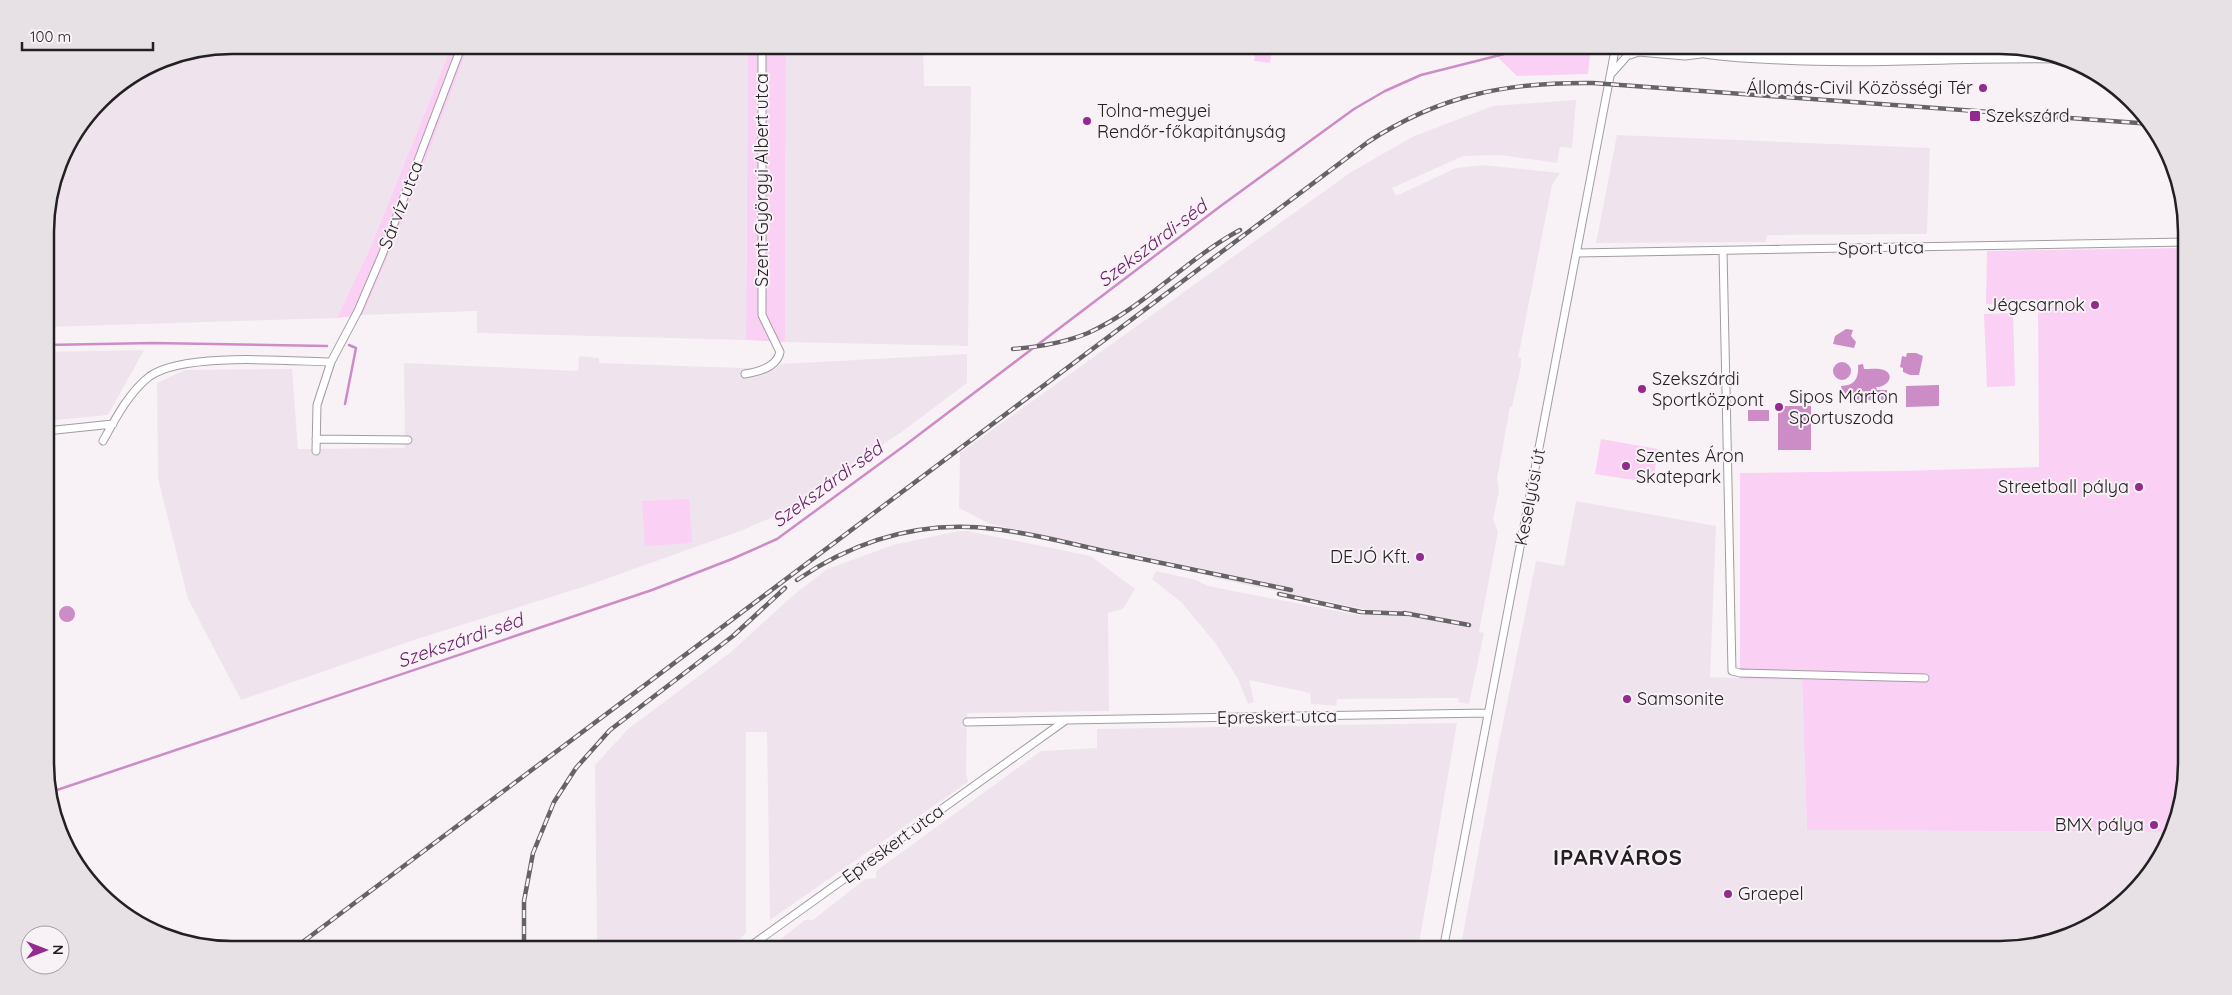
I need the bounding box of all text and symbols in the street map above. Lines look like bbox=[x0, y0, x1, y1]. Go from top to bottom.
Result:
scale bar bbox=[22, 20, 154, 52]
text: 100 m bbox=[30, 27, 71, 46]
street label: Szent-Györgyi Albert utca bbox=[750, 73, 773, 287]
place label: Állomás-Civil Közösségi Tér bbox=[1746, 76, 1973, 99]
marker: Állomás-Civil Közösségi Tér bbox=[1977, 82, 1989, 94]
place label: Tolna-megyei Rendőr-főkapitányság bbox=[1097, 99, 1286, 143]
place label: Szekszárd bbox=[1986, 104, 2070, 127]
marker: Szekszárd bbox=[1968, 109, 1982, 123]
marker: Tolna-megyei Rendőr-főkapitányság bbox=[1081, 115, 1093, 127]
street label: Sárvíz utca bbox=[373, 158, 428, 252]
water label: Szekszárdi-séd bbox=[1092, 193, 1214, 292]
street label: Sport utca bbox=[1838, 235, 1924, 260]
place label: Jégcsarnok bbox=[1987, 293, 2085, 316]
marker: Jégcsarnok bbox=[2089, 299, 2101, 311]
place label: Szekszárdi Sportközpont bbox=[1652, 367, 1764, 411]
marker: Szekszárdi Sportközpont bbox=[1636, 383, 1648, 395]
place label: Sipos Márton Sportuszoda bbox=[1789, 385, 1898, 429]
marker: Sipos Márton Sportuszoda bbox=[1773, 401, 1785, 413]
water label: Szekszárdi-séd bbox=[767, 434, 889, 532]
place label: Szentes Áron Skatepark bbox=[1636, 444, 1744, 488]
street label: Keselyűsi út bbox=[1509, 446, 1550, 547]
marker: Szentes Áron Skatepark bbox=[1620, 460, 1632, 472]
place label: Streetball pálya bbox=[1998, 475, 2129, 498]
marker: Streetball pálya bbox=[2133, 481, 2145, 493]
place label: DEJÓ Kft. bbox=[1330, 545, 1410, 568]
marker: DEJÓ Kft. bbox=[1414, 551, 1426, 563]
water label: Szekszárdi-séd bbox=[394, 607, 528, 673]
place label: Samsonite bbox=[1637, 687, 1724, 710]
marker: Samsonite bbox=[1621, 693, 1633, 705]
street label: Epreskert utca bbox=[1217, 704, 1337, 729]
street label: Epreskert utca bbox=[837, 799, 948, 888]
place label: BMX pálya bbox=[2055, 813, 2144, 836]
marker: BMX pálya bbox=[2148, 819, 2160, 831]
district label: IPARVÁROS bbox=[1553, 843, 1683, 871]
place label: Graepel bbox=[1738, 882, 1804, 905]
marker: Graepel bbox=[1722, 888, 1734, 900]
north arrow bbox=[20, 925, 70, 975]
text: N bbox=[49, 945, 67, 955]

